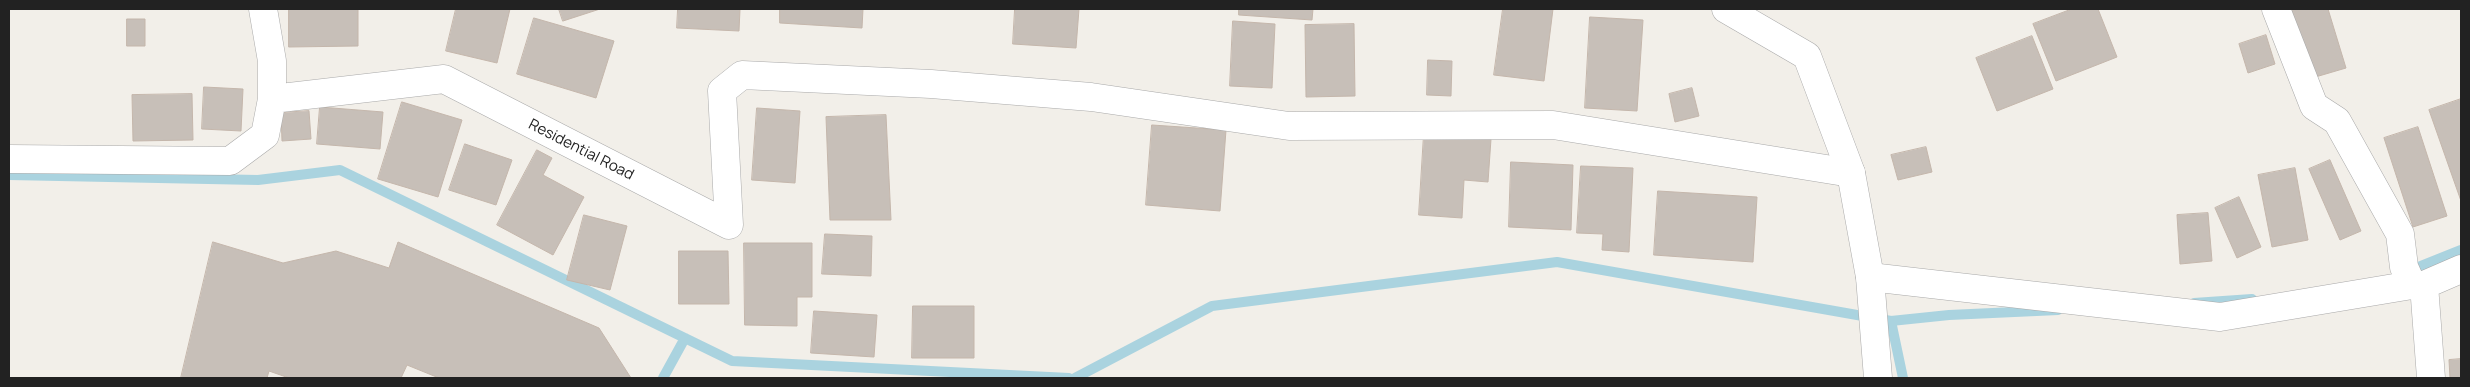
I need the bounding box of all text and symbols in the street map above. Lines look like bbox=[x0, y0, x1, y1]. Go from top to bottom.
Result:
street label: Residential Road bbox=[525, 116, 637, 184]

